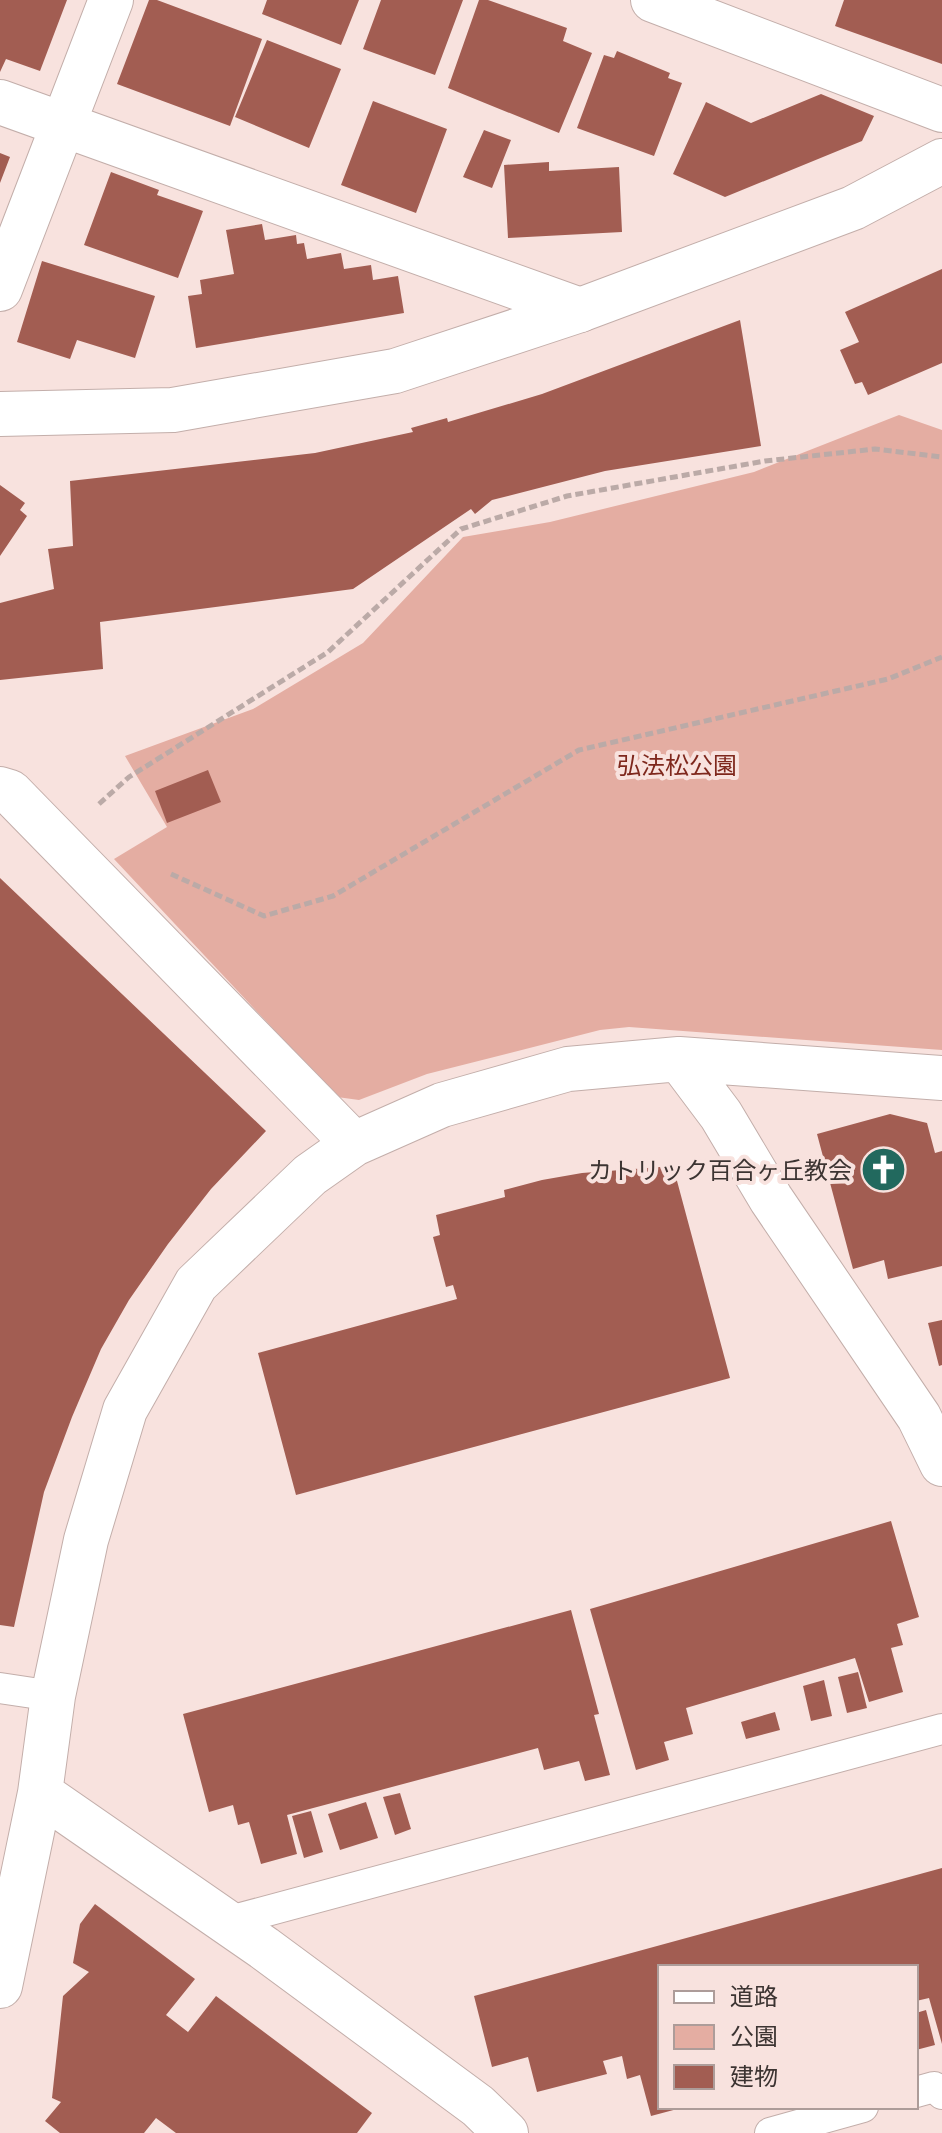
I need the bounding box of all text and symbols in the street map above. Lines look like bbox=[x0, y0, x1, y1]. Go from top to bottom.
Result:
park label: 弘法松公園 bbox=[617, 750, 737, 779]
church icon: カトリック百合ヶ丘教会 bbox=[859, 1145, 907, 1193]
place label: カトリック百合ヶ丘教会 bbox=[588, 1155, 852, 1184]
legend bbox=[658, 1965, 918, 2109]
text: 道路 bbox=[730, 1981, 778, 2010]
text: 公園 bbox=[730, 2021, 778, 2050]
text: 建物 bbox=[730, 2061, 778, 2090]

